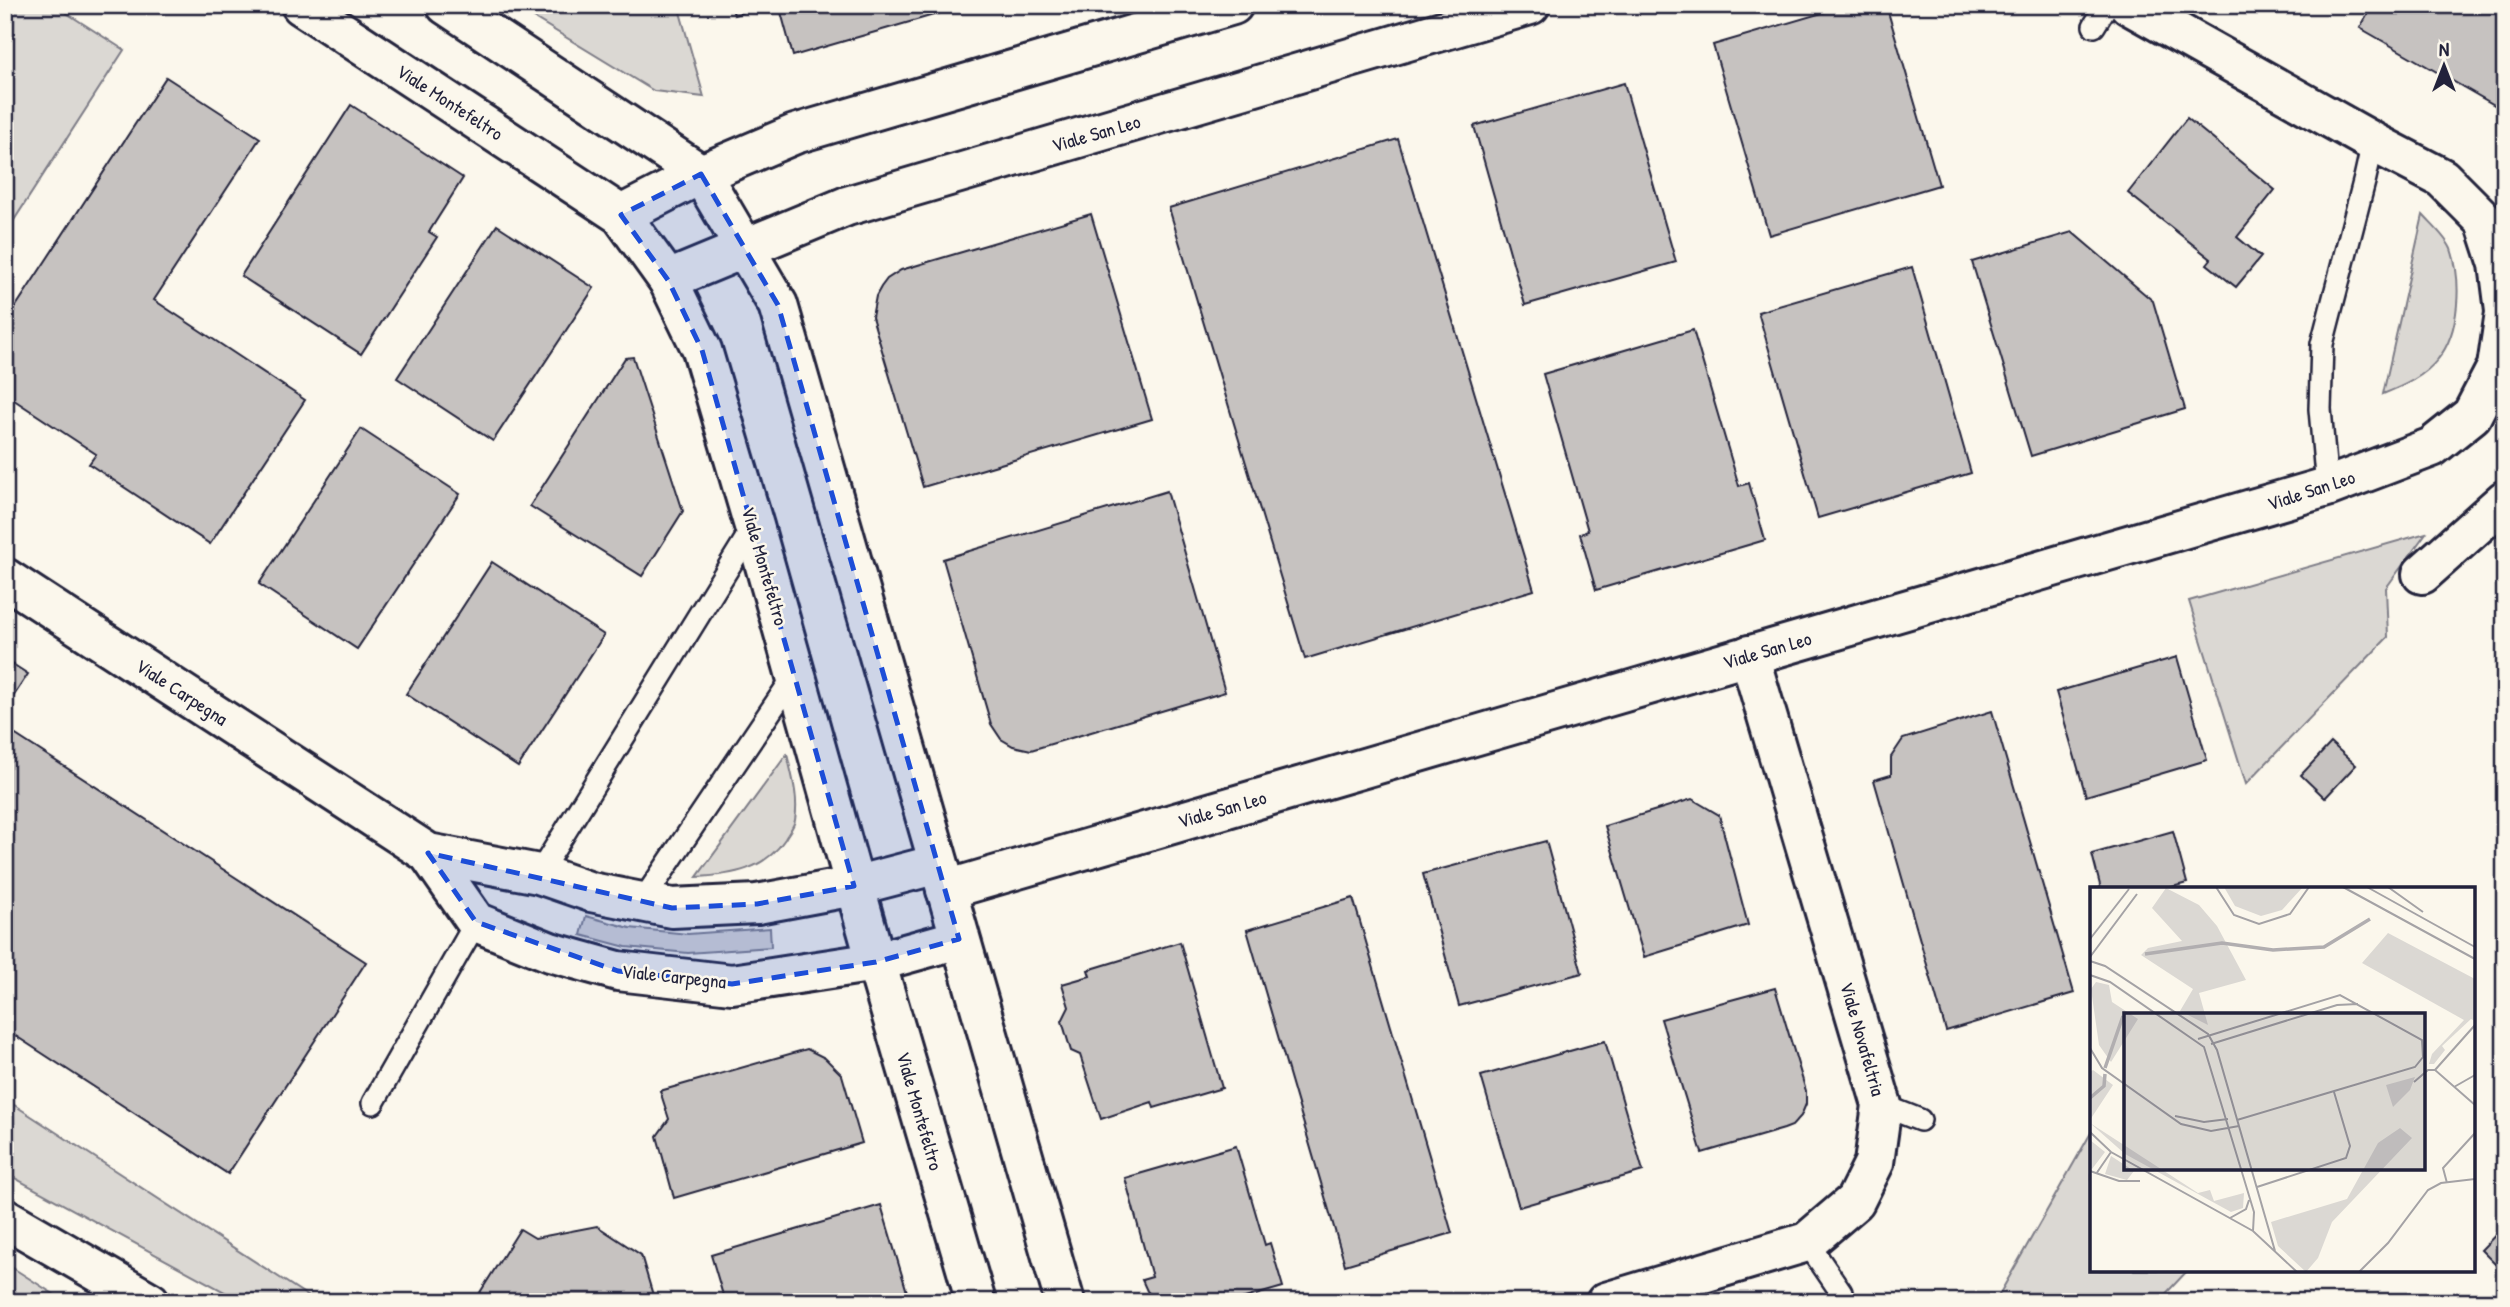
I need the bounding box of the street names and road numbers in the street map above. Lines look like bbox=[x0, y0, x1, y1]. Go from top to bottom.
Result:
street label: Viale Montefeltro bbox=[392, 58, 509, 146]
street label: Viale San Leo bbox=[1049, 108, 1144, 158]
street label: Viale San Leo bbox=[2264, 464, 2359, 516]
street label: Viale Montefeltro bbox=[736, 504, 794, 629]
street label: Viale San Leo bbox=[1720, 625, 1815, 675]
street label: Viale Carpegna bbox=[131, 653, 233, 732]
street label: Viale San Leo bbox=[1175, 784, 1270, 834]
street label: Viale Carpegna bbox=[621, 958, 728, 994]
street label: Viale Novafeltria bbox=[1834, 979, 1892, 1099]
street label: Viale Montefeltro bbox=[891, 1049, 949, 1174]

